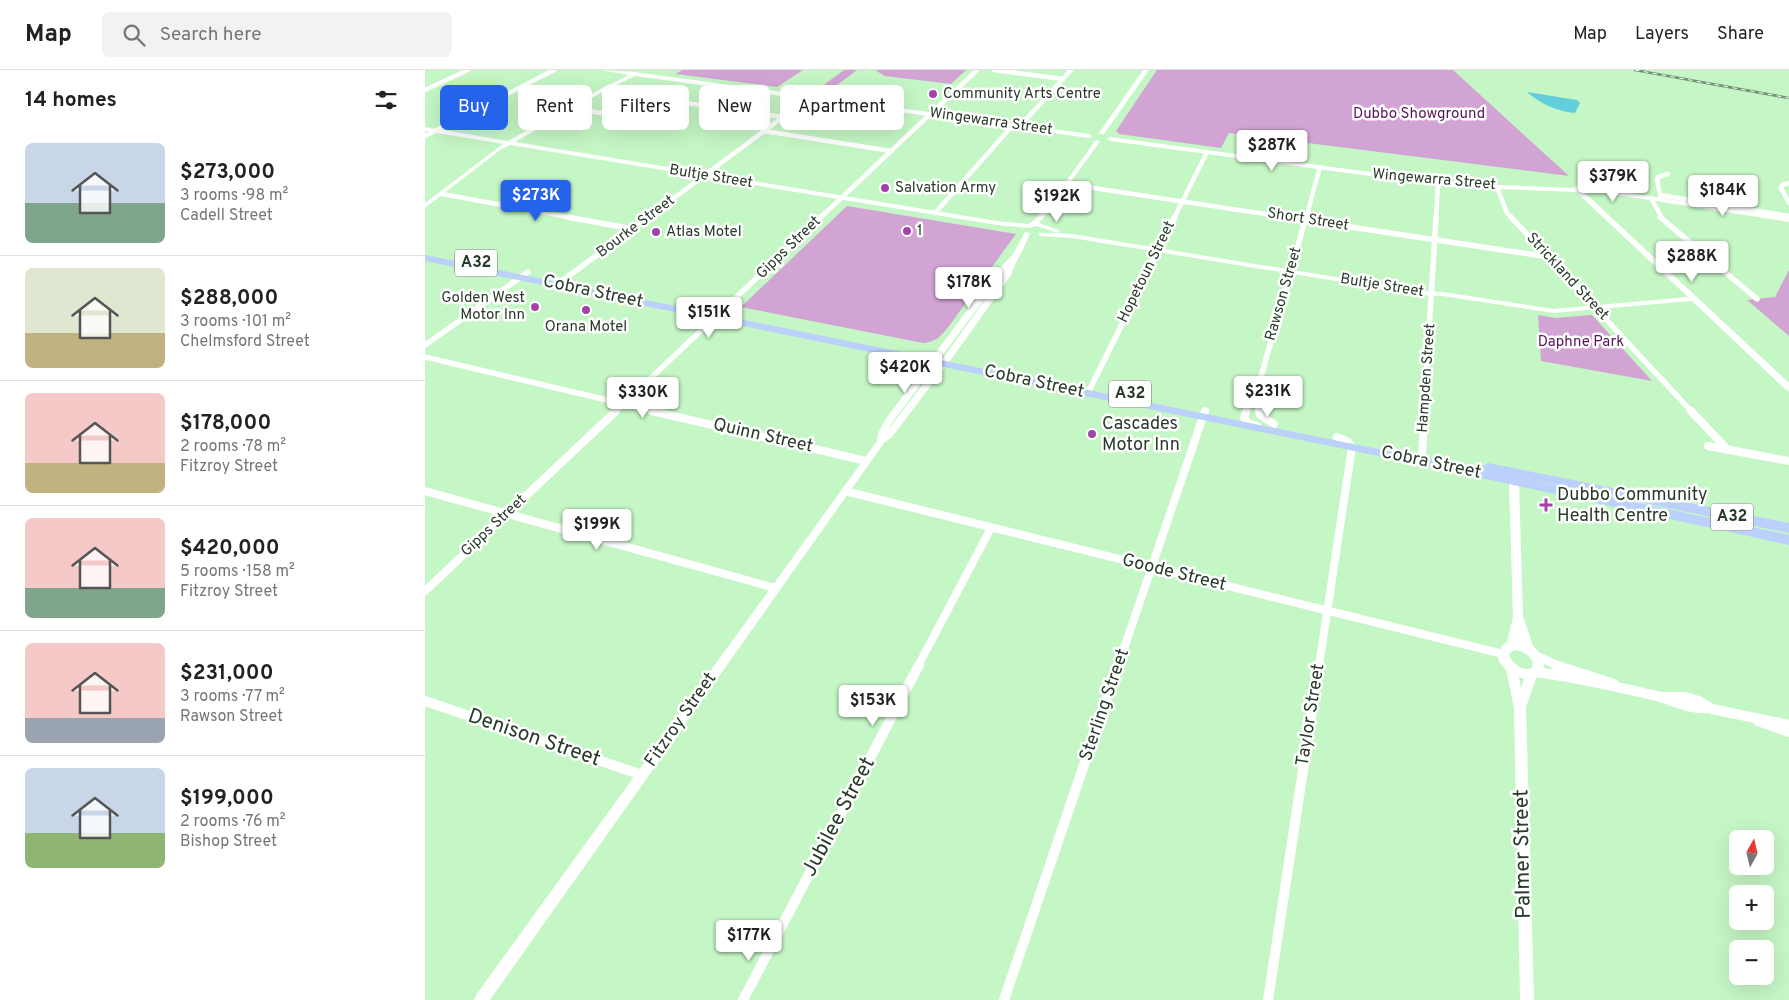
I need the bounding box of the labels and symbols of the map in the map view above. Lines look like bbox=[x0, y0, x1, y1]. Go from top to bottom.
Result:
place label: Community Arts Centre bbox=[943, 85, 1101, 104]
marker: Community Arts Centre bbox=[927, 88, 939, 100]
street label: Wingewarra Street bbox=[928, 104, 1054, 140]
park label: Dubbo Showground bbox=[1353, 105, 1485, 124]
pin: $287K bbox=[1237, 129, 1307, 172]
pin: $379K bbox=[1578, 160, 1648, 203]
street label: Bultje Street bbox=[668, 161, 754, 193]
street label: Wingewarra Street bbox=[1371, 165, 1497, 195]
pin: $184K bbox=[1688, 174, 1758, 217]
place label: Salvation Army bbox=[895, 179, 996, 198]
pin: $273K bbox=[501, 180, 571, 222]
pin: $192K bbox=[1022, 180, 1092, 223]
marker: Salvation Army bbox=[879, 182, 891, 194]
street label: Bourke Street bbox=[593, 191, 679, 263]
street label: Short Street bbox=[1266, 204, 1350, 236]
street label: Gipps Street bbox=[753, 212, 825, 284]
street label: Hopetoun Street bbox=[1114, 218, 1180, 326]
place label: 1 bbox=[917, 222, 923, 241]
place label: Atlas Motel bbox=[666, 223, 742, 242]
marker: 1 bbox=[901, 225, 913, 237]
marker: Atlas Motel bbox=[650, 226, 662, 238]
street label: Strickland Street bbox=[1522, 229, 1612, 325]
pin: $288K bbox=[1657, 240, 1727, 283]
street label: Rawson Street bbox=[1262, 245, 1306, 343]
road number: A32 bbox=[455, 250, 497, 277]
pin: $178K bbox=[934, 266, 1004, 309]
street label: Cobra Street bbox=[541, 270, 645, 314]
street label: Bultje Street bbox=[1339, 270, 1425, 302]
place label: Golden West Motor Inn bbox=[441, 289, 525, 325]
pin: $151K bbox=[674, 296, 744, 339]
marker: Golden West Motor Inn bbox=[529, 301, 541, 313]
marker: Orana Motel bbox=[580, 304, 592, 316]
place label: Orana Motel bbox=[545, 318, 627, 337]
street label: Hampden Street bbox=[1414, 323, 1440, 433]
park label: Daphne Park bbox=[1538, 333, 1624, 352]
pin: $420K bbox=[870, 352, 940, 394]
street label: Cobra Street bbox=[982, 360, 1086, 404]
pin: $330K bbox=[608, 376, 678, 419]
pin: $231K bbox=[1233, 376, 1303, 418]
road number: A32 bbox=[1109, 380, 1151, 408]
street label: Quinn Street bbox=[711, 413, 815, 459]
place label: Cascades Motor Inn bbox=[1102, 413, 1180, 457]
marker: Cascades Motor Inn bbox=[1086, 428, 1098, 440]
street label: Cobra Street bbox=[1379, 441, 1483, 485]
place label: Dubbo Community Health Centre bbox=[1557, 484, 1708, 528]
street label: Gipps Street bbox=[457, 491, 531, 561]
marker: Dubbo Community Health Centre bbox=[1539, 498, 1553, 512]
road number: A32 bbox=[1711, 504, 1753, 531]
pin: $199K bbox=[562, 508, 632, 551]
street label: Goode Street bbox=[1119, 549, 1229, 597]
street label: Sterling Street bbox=[1075, 646, 1135, 764]
street label: Taylor Street bbox=[1292, 662, 1330, 768]
street label: Fitzroy Street bbox=[640, 668, 722, 772]
pin: $153K bbox=[838, 684, 908, 727]
street label: Denison Street bbox=[464, 703, 604, 773]
street label: Jubilee Street bbox=[796, 753, 882, 881]
street label: Palmer Street bbox=[1508, 789, 1538, 919]
north arrow bbox=[1729, 830, 1774, 875]
pin: $177K bbox=[714, 920, 784, 962]

